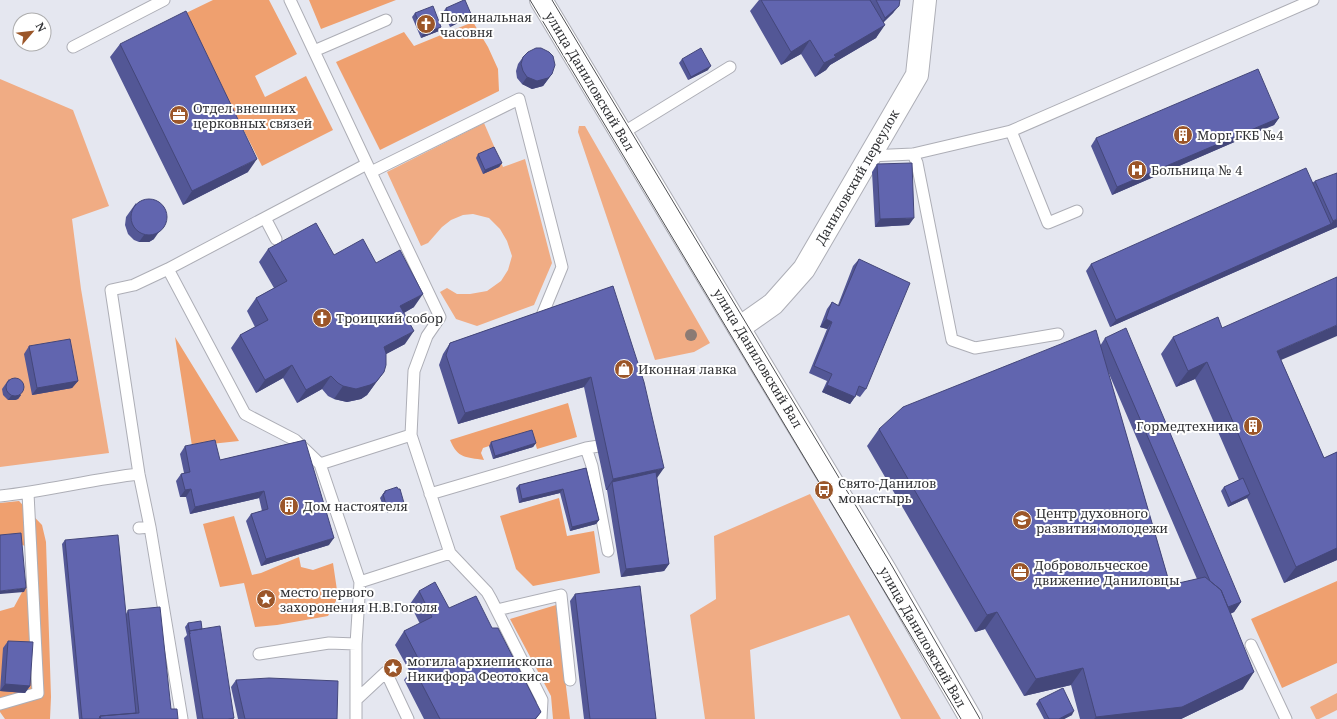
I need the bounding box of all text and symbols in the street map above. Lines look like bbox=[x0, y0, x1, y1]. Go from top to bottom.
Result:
place label: Поминальная часовня bbox=[440, 8, 532, 41]
street label: улица Даниловский Вал bbox=[541, 8, 639, 154]
north arrow bbox=[12, 12, 52, 52]
church icon: Поминальная часовня bbox=[415, 13, 437, 35]
text: N bbox=[33, 20, 50, 35]
place label: Отдел внешних церковных связей bbox=[193, 99, 313, 132]
office icon: Отдел внешних церковных связей bbox=[168, 104, 190, 126]
street label: Даниловский переулок bbox=[811, 106, 903, 248]
building icon: Морг ГКБ №4 bbox=[1172, 124, 1194, 146]
place label: Морг ГКБ №4 bbox=[1197, 126, 1284, 144]
hospital icon: Больница № 4 bbox=[1126, 159, 1148, 181]
place label: Больница № 4 bbox=[1151, 161, 1243, 179]
street label: улица Даниловский Вал bbox=[709, 285, 807, 431]
church icon: Троицкий собор bbox=[311, 307, 333, 329]
place label: Троицкий собор bbox=[336, 309, 443, 327]
shop icon: Иконная лавка bbox=[613, 358, 635, 380]
place label: Иконная лавка bbox=[638, 360, 737, 378]
building icon: Гормедтехника bbox=[1242, 415, 1264, 437]
place label: Гормедтехника bbox=[1136, 417, 1239, 435]
place label: Свято-Данилов монастырь bbox=[838, 474, 936, 507]
bus stop icon: Свято-Данилов монастырь bbox=[813, 479, 835, 501]
building icon: Дом настоятеля bbox=[278, 495, 300, 517]
place label: Дом настоятеля bbox=[303, 497, 408, 515]
place label: Центр духовного развития молодежи bbox=[1036, 504, 1168, 537]
school or university icon: Центр духовного развития молодежи bbox=[1011, 509, 1033, 531]
place label: Добровольческое движение Даниловцы bbox=[1034, 556, 1180, 589]
office icon: Добровольческое движение Даниловцы bbox=[1009, 561, 1031, 583]
street label: улица Даниловский Вал bbox=[875, 563, 971, 711]
place label: место первого захоронения Н.В.Гоголя bbox=[280, 583, 438, 616]
place icon: место первого захоронения Н.В.Гоголя bbox=[255, 588, 277, 610]
place label: могила архиепископа Никифора Феотокиса bbox=[407, 652, 553, 685]
place icon: могила архиепископа Никифора Феотокиса bbox=[382, 657, 404, 679]

